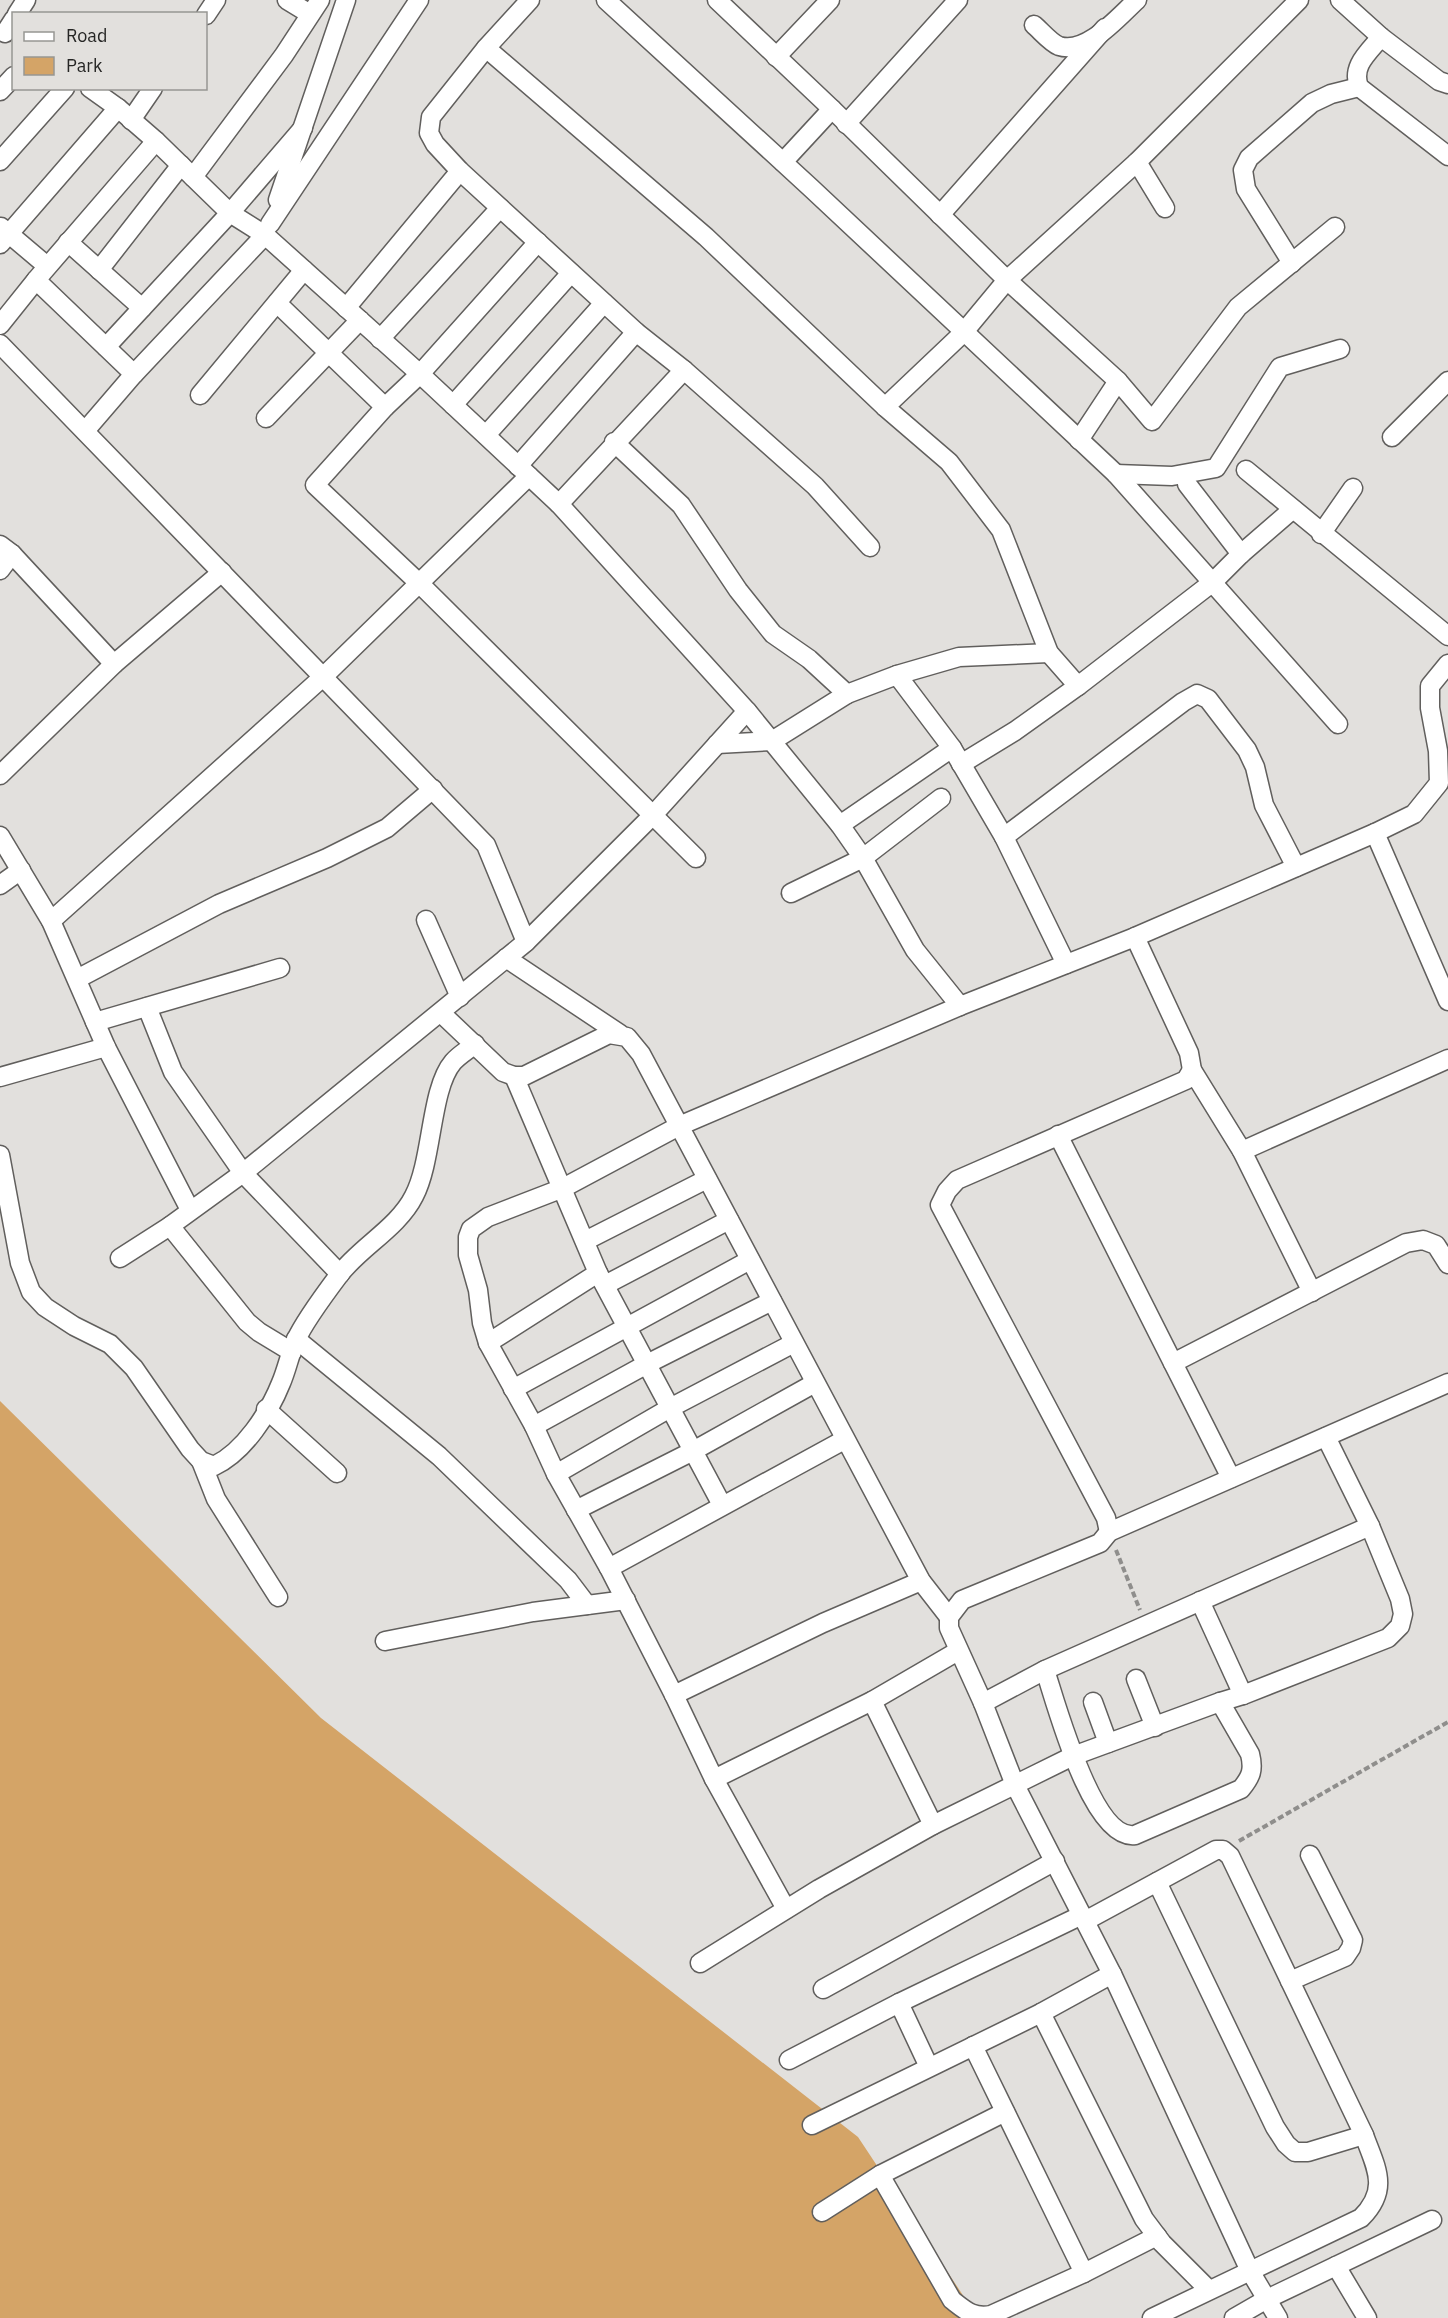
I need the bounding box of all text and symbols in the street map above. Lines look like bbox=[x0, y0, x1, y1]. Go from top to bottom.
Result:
legend bbox=[12, 12, 207, 90]
text: Road bbox=[66, 24, 107, 47]
text: Park bbox=[66, 54, 103, 77]

